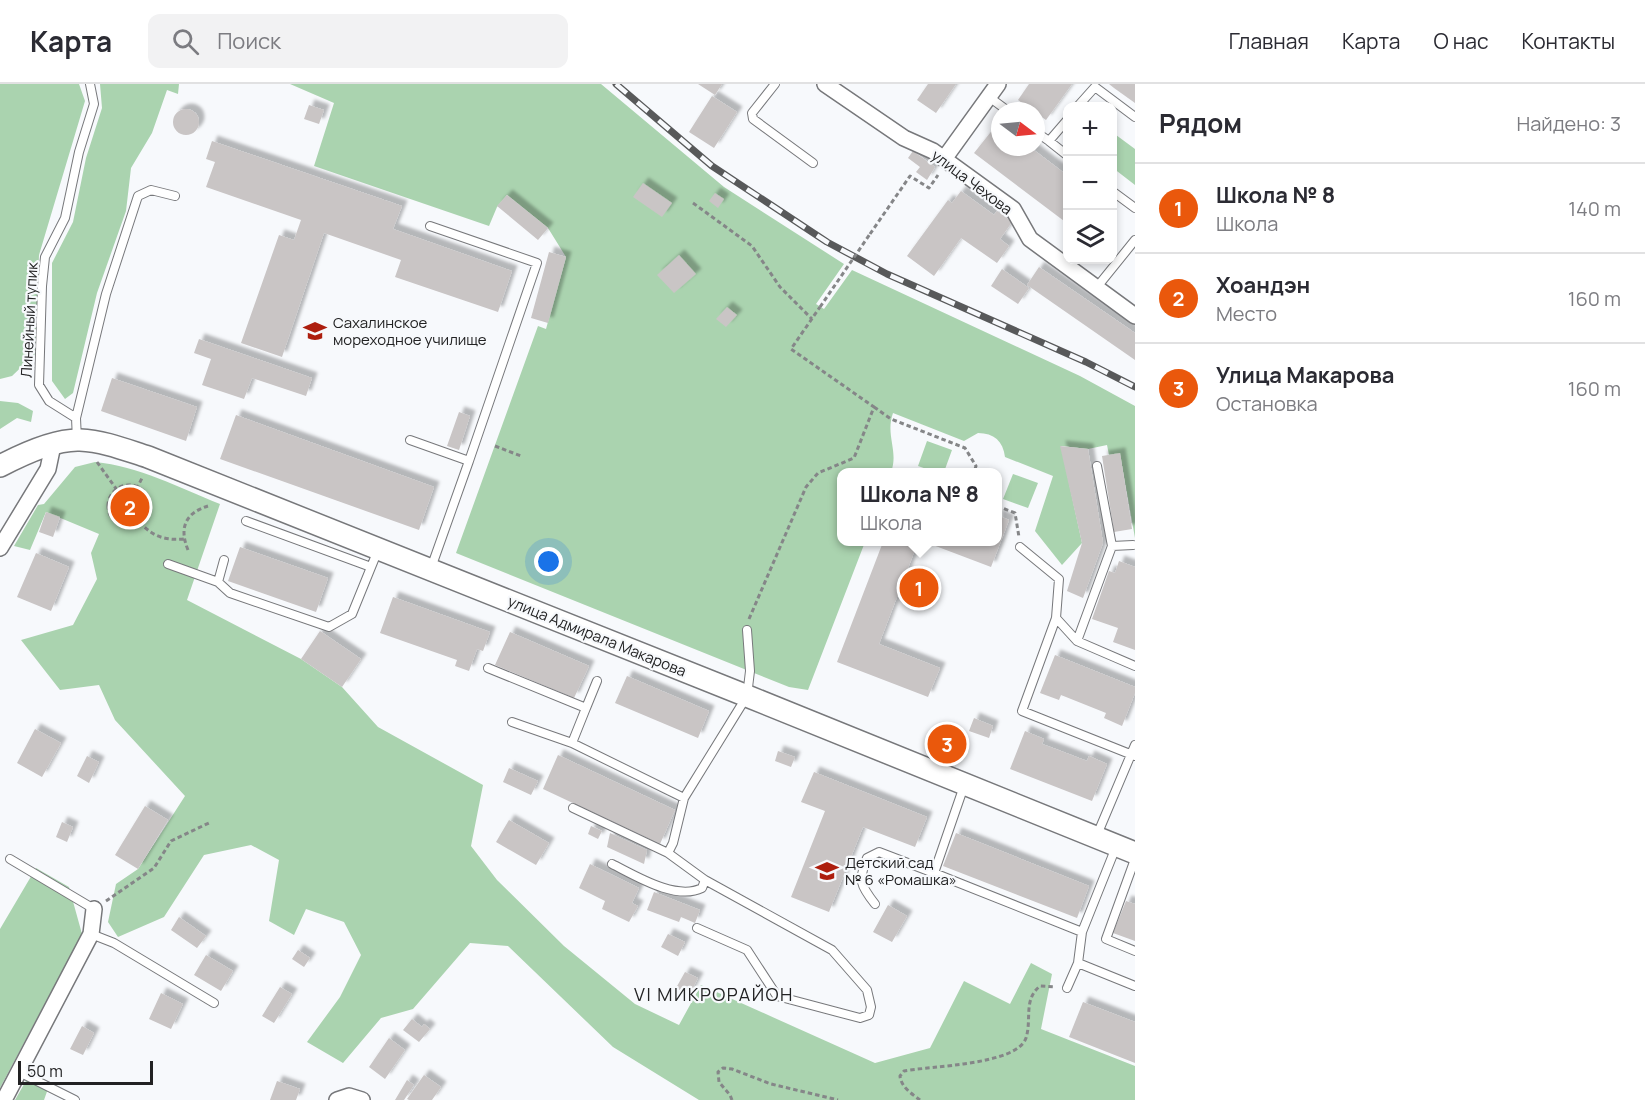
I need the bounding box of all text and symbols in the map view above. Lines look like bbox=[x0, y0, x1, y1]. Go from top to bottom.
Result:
search box bbox=[148, 14, 568, 68]
text: Карта bbox=[30, 22, 112, 60]
icon: search bbox=[169, 25, 202, 58]
text: Поиск bbox=[217, 26, 281, 56]
text: Главная bbox=[1229, 27, 1309, 55]
text: Карта bbox=[1342, 27, 1400, 55]
text: О нас bbox=[1433, 27, 1489, 55]
text: Контакты bbox=[1522, 27, 1615, 55]
north arrow bbox=[991, 102, 1045, 156]
map controls bbox=[1063, 102, 1117, 264]
button: + bbox=[1063, 102, 1117, 156]
text: Рядом bbox=[1159, 105, 1242, 141]
text: Найдено: 3 bbox=[1516, 110, 1621, 137]
street label: улица Чехова bbox=[927, 145, 1017, 219]
button: − bbox=[1063, 156, 1117, 210]
text: Школа № 8 bbox=[1216, 180, 1335, 210]
text: 1 bbox=[1174, 195, 1183, 222]
text: 140 m bbox=[1568, 195, 1621, 222]
button: layers bbox=[1063, 210, 1117, 264]
text: Школа bbox=[1216, 210, 1278, 237]
street label: Линейный тупик bbox=[15, 261, 43, 378]
text: Хоандэн bbox=[1216, 270, 1310, 300]
text: 2 bbox=[1173, 285, 1184, 312]
text: 160 m bbox=[1568, 285, 1621, 312]
text: Место bbox=[1216, 300, 1277, 327]
place label: Сахалинское мореходное училище bbox=[333, 312, 487, 350]
school or university icon: Сахалинское мореходное училище bbox=[302, 318, 328, 344]
text: Улица Макарова bbox=[1216, 360, 1394, 390]
text: 3 bbox=[1173, 375, 1184, 402]
text: 160 m bbox=[1568, 375, 1621, 402]
text: Остановка bbox=[1216, 390, 1318, 417]
popup bbox=[837, 468, 1002, 546]
text: Школа № 8 bbox=[860, 479, 979, 509]
pin: 2 bbox=[110, 484, 150, 530]
text: Школа bbox=[860, 509, 922, 536]
your location bbox=[534, 547, 563, 576]
pin: 1 bbox=[900, 566, 938, 610]
street label: улица Адмирала Макарова bbox=[505, 591, 689, 681]
pin: 3 bbox=[928, 722, 966, 766]
place label: Детский сад № 6 «Ромашка» bbox=[845, 852, 957, 890]
school or university icon: Детский сад № 6 «Ромашка» bbox=[814, 858, 840, 884]
district label: VI МИКРОРАЙОН bbox=[634, 982, 794, 1006]
scale bar bbox=[18, 1058, 153, 1086]
text: 50 m bbox=[27, 1060, 63, 1082]

